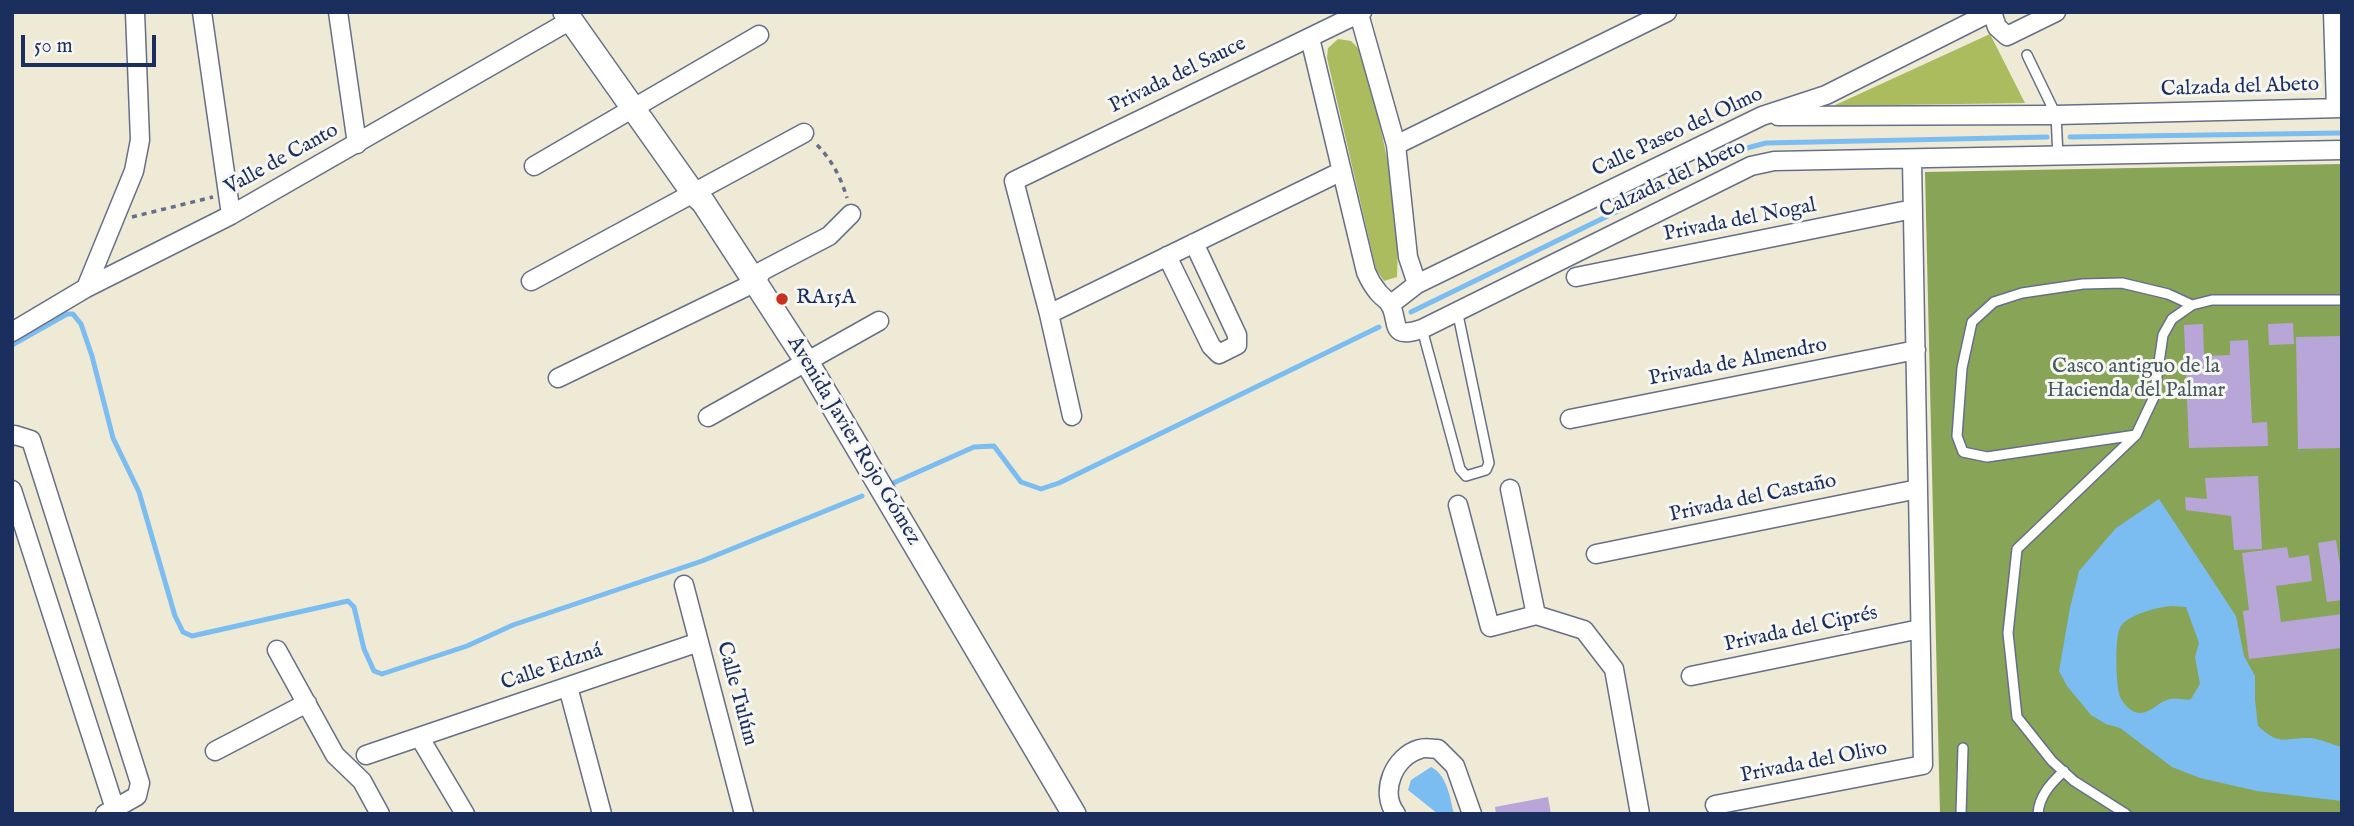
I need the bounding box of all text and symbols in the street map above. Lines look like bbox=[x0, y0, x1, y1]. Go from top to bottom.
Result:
scale bar bbox=[24, 21, 159, 65]
street label: Privada del Sauce bbox=[1105, 32, 1251, 120]
text: 50 m bbox=[34, 33, 73, 60]
street label: Calzada del Abeto bbox=[2161, 73, 2319, 103]
street label: Calle Paseo del Olmo bbox=[1589, 82, 1767, 184]
street label: Valle de Canto bbox=[221, 118, 343, 202]
street label: Calzada del Abeto bbox=[1596, 135, 1750, 225]
street label: Privada del Nogal bbox=[1662, 194, 1818, 248]
place label: RA15A bbox=[796, 286, 856, 312]
marker: RA15A bbox=[774, 291, 790, 307]
street label: Avenida Javier Rojo Gómez bbox=[781, 332, 925, 550]
street label: Privada de Almendro bbox=[1647, 333, 1829, 393]
park label: Casco antiguo de la Hacienda del Palmar bbox=[2047, 355, 2225, 405]
street label: Privada del Castaño bbox=[1667, 469, 1839, 529]
street label: Privada del Ciprés bbox=[1722, 601, 1880, 659]
street label: Calle Edzná bbox=[498, 639, 606, 697]
street label: Calle Tulúm bbox=[710, 639, 762, 749]
street label: Privada del Olivo bbox=[1739, 736, 1889, 790]

